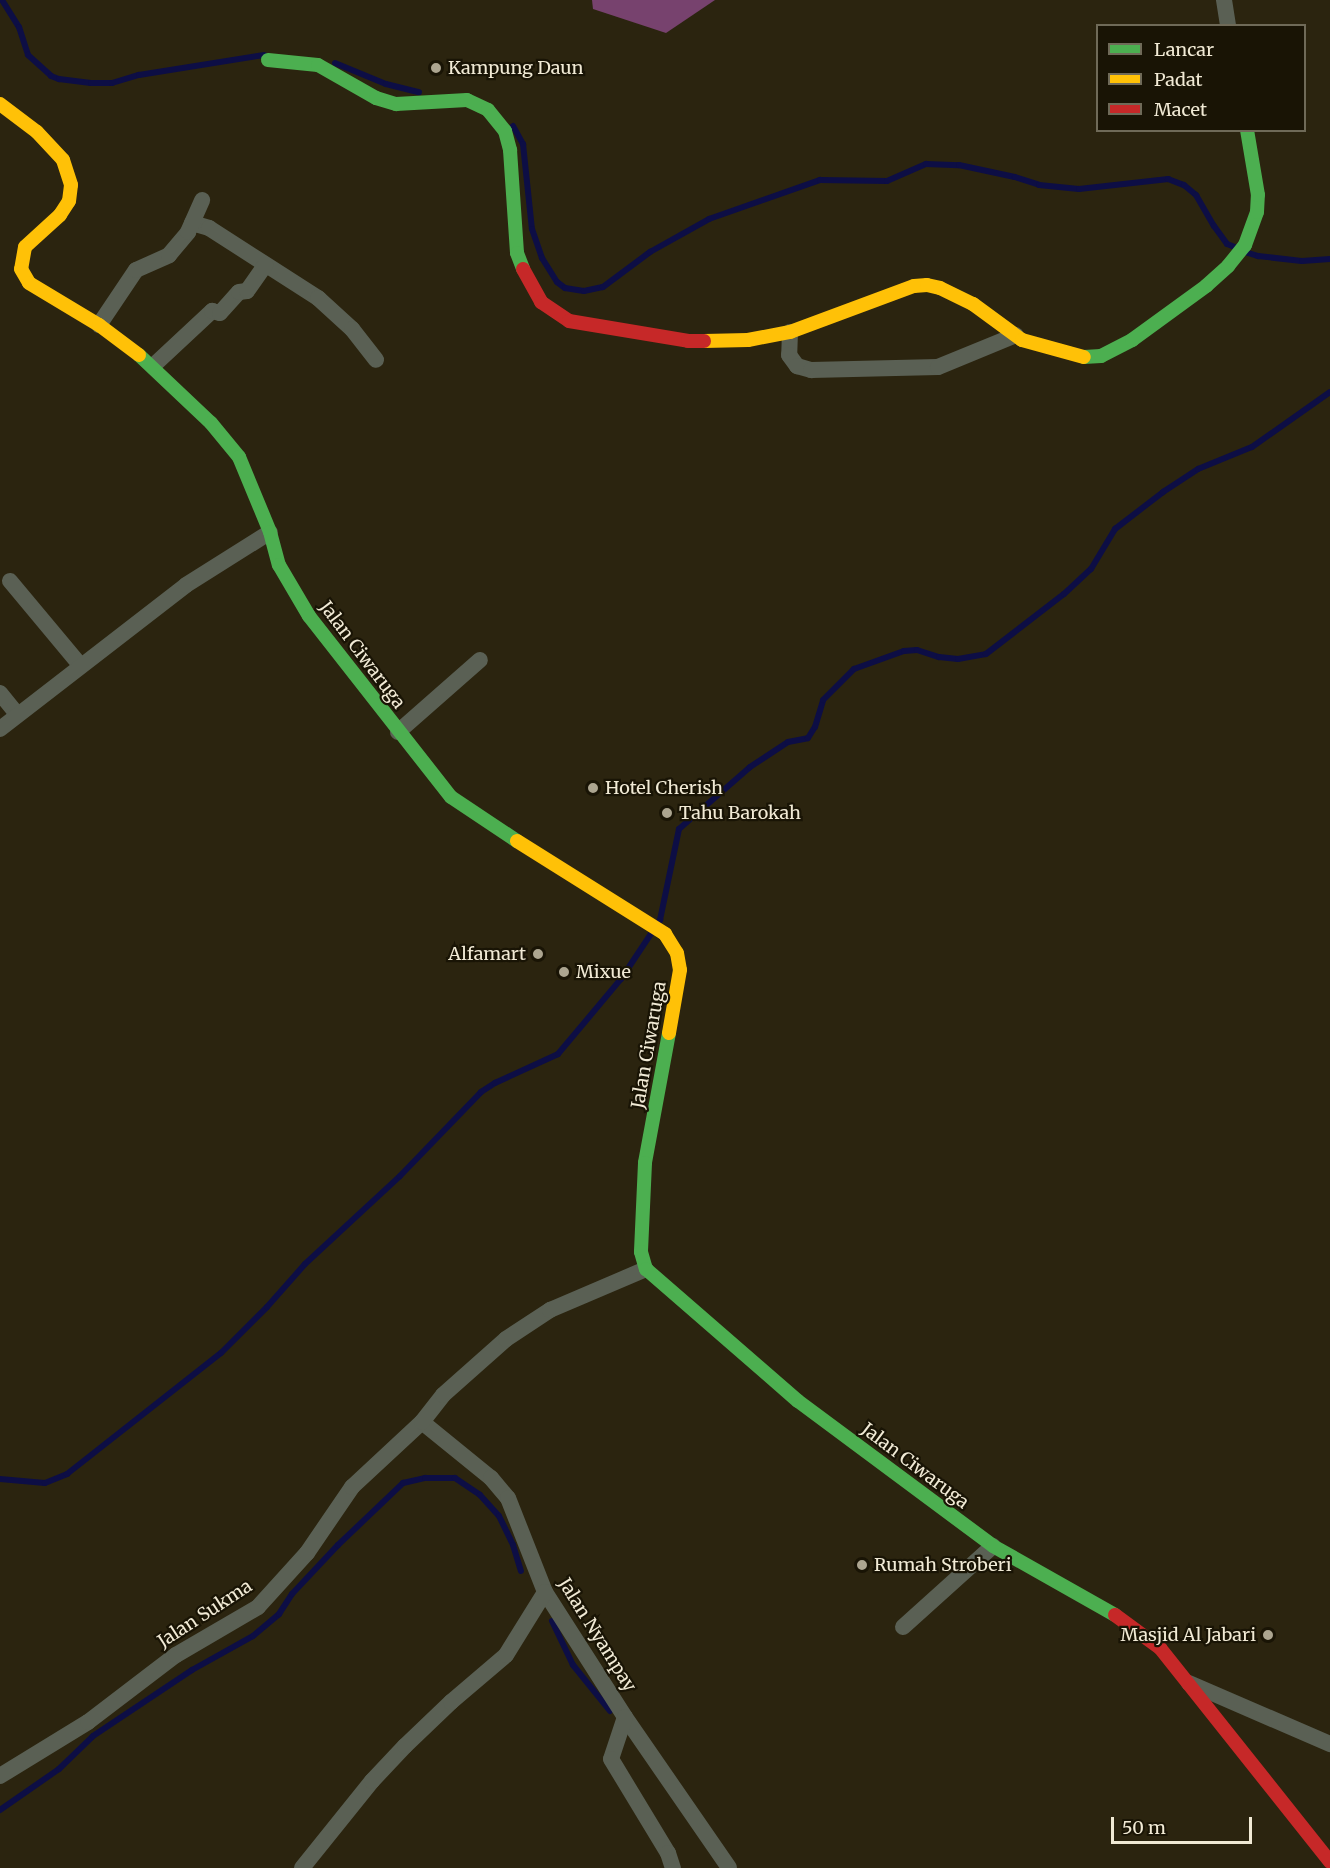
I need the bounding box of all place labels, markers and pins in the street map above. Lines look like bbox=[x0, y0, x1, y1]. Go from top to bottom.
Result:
place label: Kampung Daun bbox=[448, 57, 583, 79]
marker: Kampung Daun bbox=[429, 61, 443, 75]
place label: Hotel Cherish bbox=[605, 777, 723, 799]
marker: Hotel Cherish bbox=[586, 781, 600, 795]
place label: Tahu Barokah bbox=[679, 802, 801, 824]
marker: Tahu Barokah bbox=[660, 806, 674, 820]
place label: Alfamart bbox=[448, 943, 526, 965]
marker: Alfamart bbox=[531, 947, 545, 961]
place label: Mixue bbox=[576, 961, 631, 983]
marker: Mixue bbox=[557, 965, 571, 979]
place label: Rumah Stroberi bbox=[874, 1554, 1012, 1576]
marker: Rumah Stroberi bbox=[855, 1558, 869, 1572]
place label: Masjid Al Jabari bbox=[1121, 1624, 1256, 1646]
marker: Masjid Al Jabari bbox=[1261, 1628, 1275, 1642]

